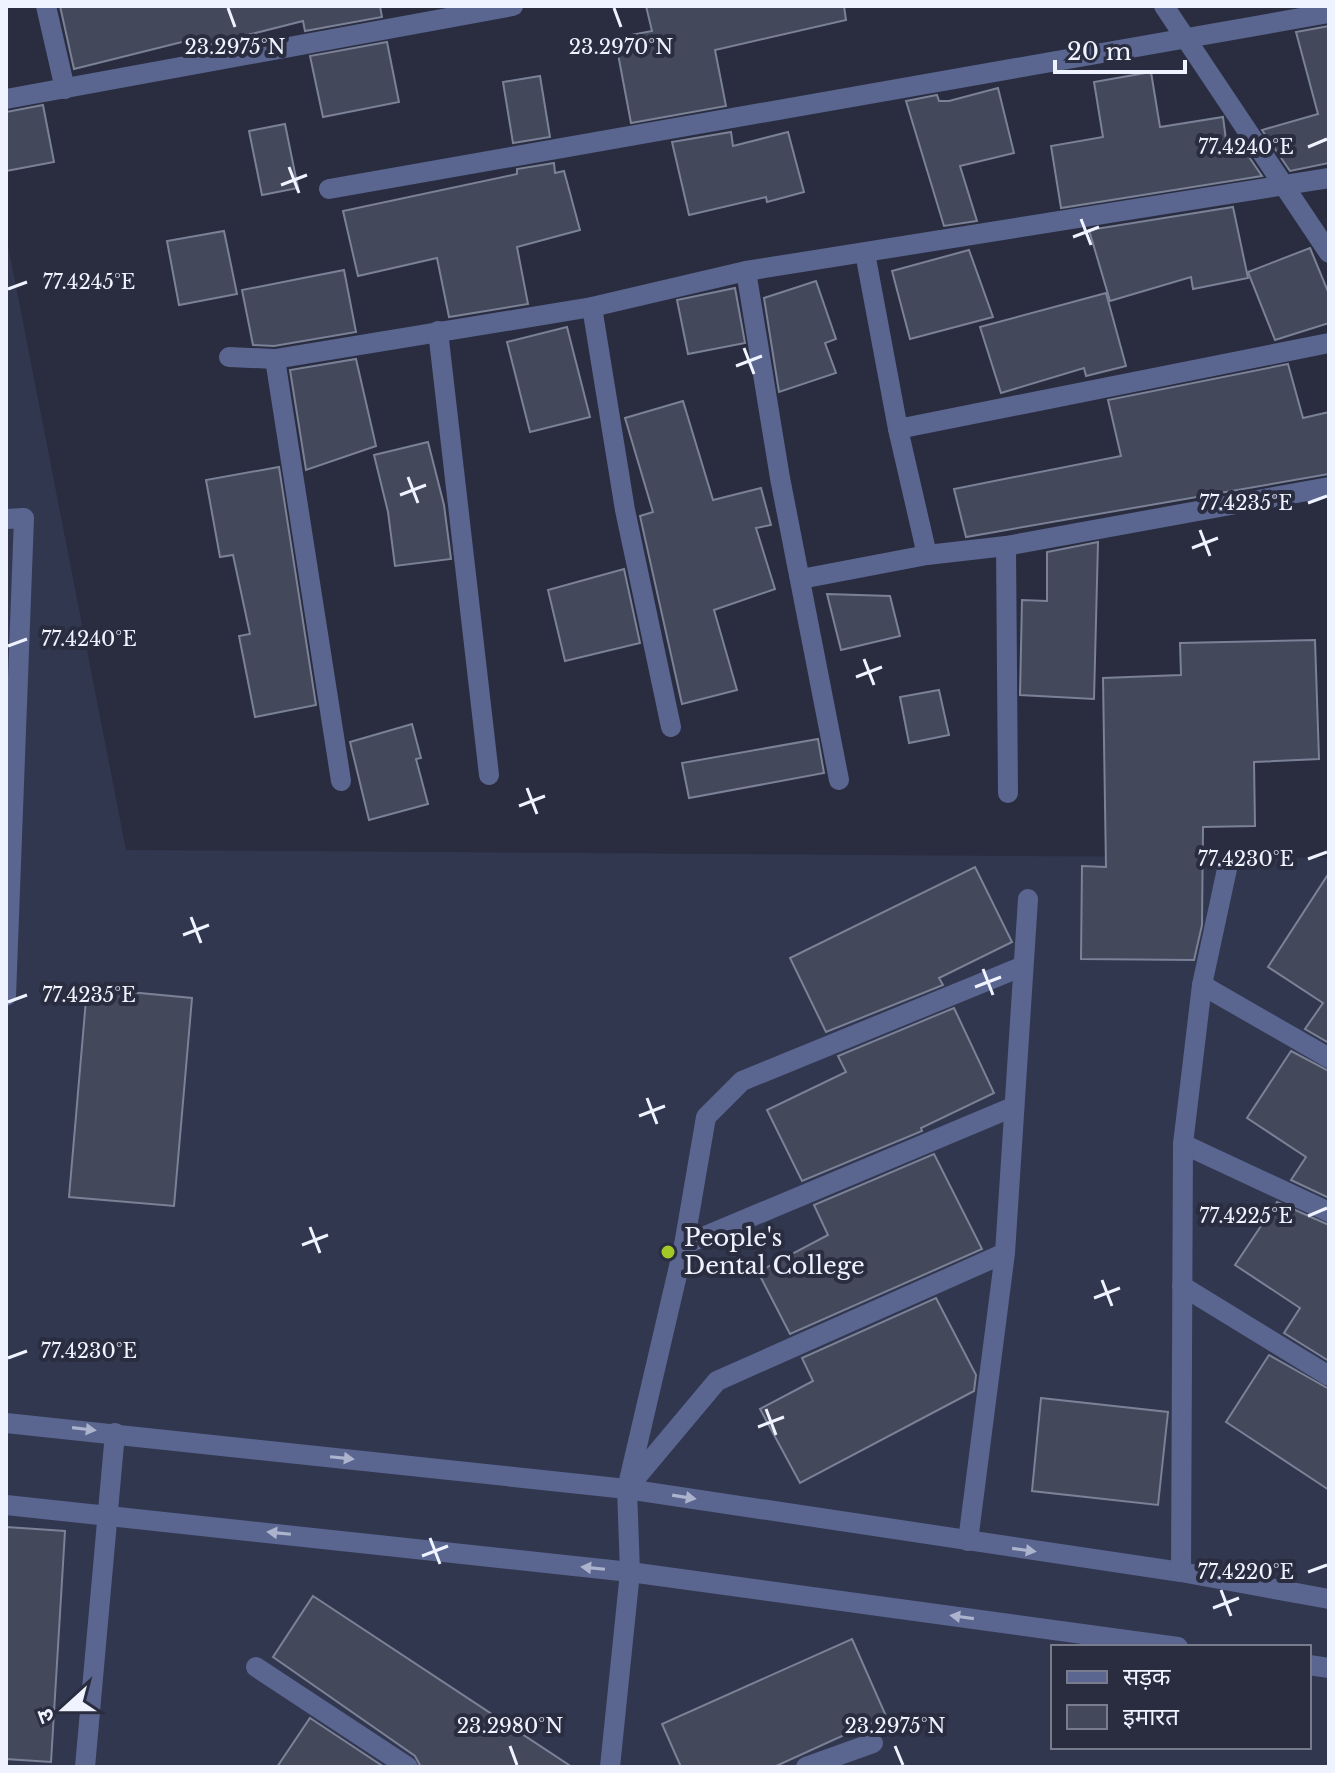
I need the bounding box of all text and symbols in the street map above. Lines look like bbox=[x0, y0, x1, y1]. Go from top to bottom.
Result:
scale bar bbox=[1055, 24, 1185, 74]
text: 23.2975°N bbox=[184, 35, 286, 59]
text: 23.2970°N bbox=[569, 35, 673, 59]
text: 20 m bbox=[1067, 37, 1132, 66]
text: 77.4240°E bbox=[1198, 135, 1294, 159]
text: 77.4245°E bbox=[43, 270, 135, 294]
text: 77.4235°E bbox=[1199, 491, 1293, 515]
text: 77.4240°E bbox=[41, 627, 137, 651]
text: 77.4230°E bbox=[1198, 847, 1294, 871]
text: 77.4235°E bbox=[42, 983, 136, 1007]
text: 77.4225°E bbox=[1199, 1204, 1293, 1228]
place label: People's Dental College bbox=[684, 1223, 865, 1280]
marker: People's Dental College bbox=[659, 1243, 677, 1261]
text: 77.4230°E bbox=[41, 1339, 137, 1363]
one-way arrow bbox=[72, 1423, 97, 1436]
one-way arrow bbox=[330, 1451, 355, 1464]
one-way arrow bbox=[672, 1491, 697, 1504]
one-way arrow bbox=[266, 1527, 291, 1540]
one-way arrow bbox=[1012, 1544, 1037, 1557]
text: 77.4220°E bbox=[1198, 1560, 1294, 1584]
one-way arrow bbox=[580, 1561, 605, 1574]
one-way arrow bbox=[949, 1611, 974, 1624]
legend bbox=[1051, 1645, 1311, 1749]
text: सड़क bbox=[1123, 1662, 1171, 1691]
north arrow bbox=[24, 1669, 104, 1749]
text: इमारत bbox=[1123, 1702, 1180, 1731]
text: उ bbox=[30, 1704, 61, 1727]
text: 23.2980°N bbox=[457, 1714, 563, 1738]
text: 23.2975°N bbox=[844, 1714, 946, 1738]

